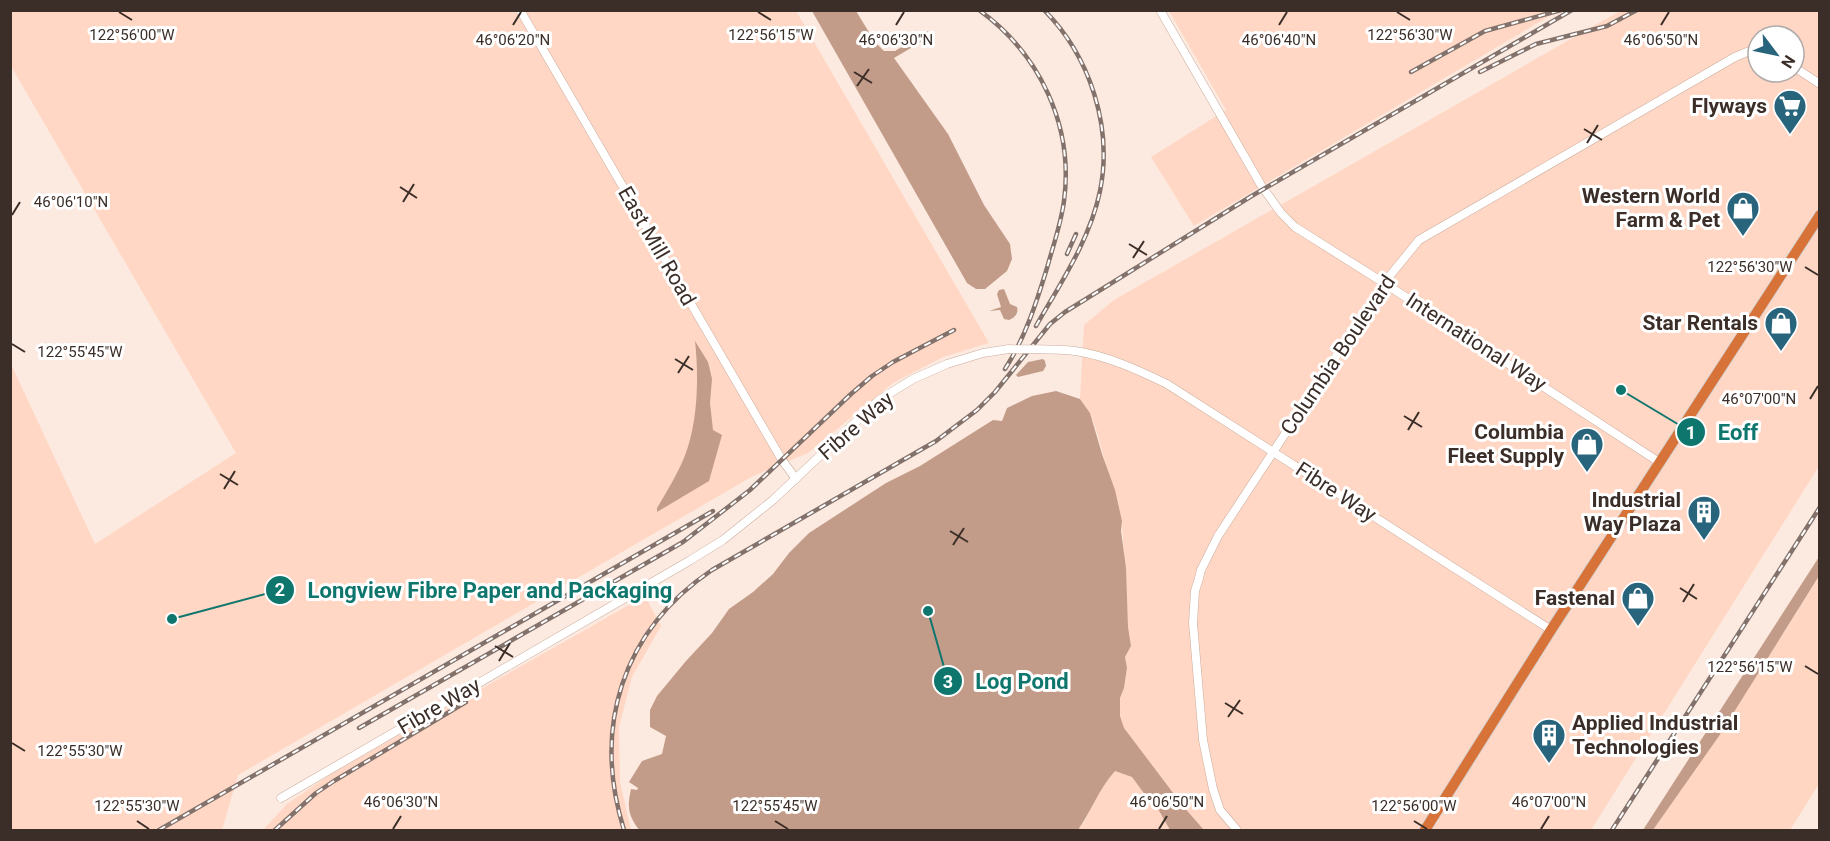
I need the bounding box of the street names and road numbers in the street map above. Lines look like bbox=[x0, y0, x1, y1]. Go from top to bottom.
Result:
street label: East Mill Road bbox=[613, 182, 701, 310]
street label: Columbia Boulevard bbox=[1276, 271, 1400, 439]
street label: International Way bbox=[1401, 288, 1551, 396]
street label: Fibre Way bbox=[814, 387, 898, 465]
street label: Fibre Way bbox=[1291, 457, 1381, 527]
street label: Fibre Way bbox=[393, 673, 485, 739]

